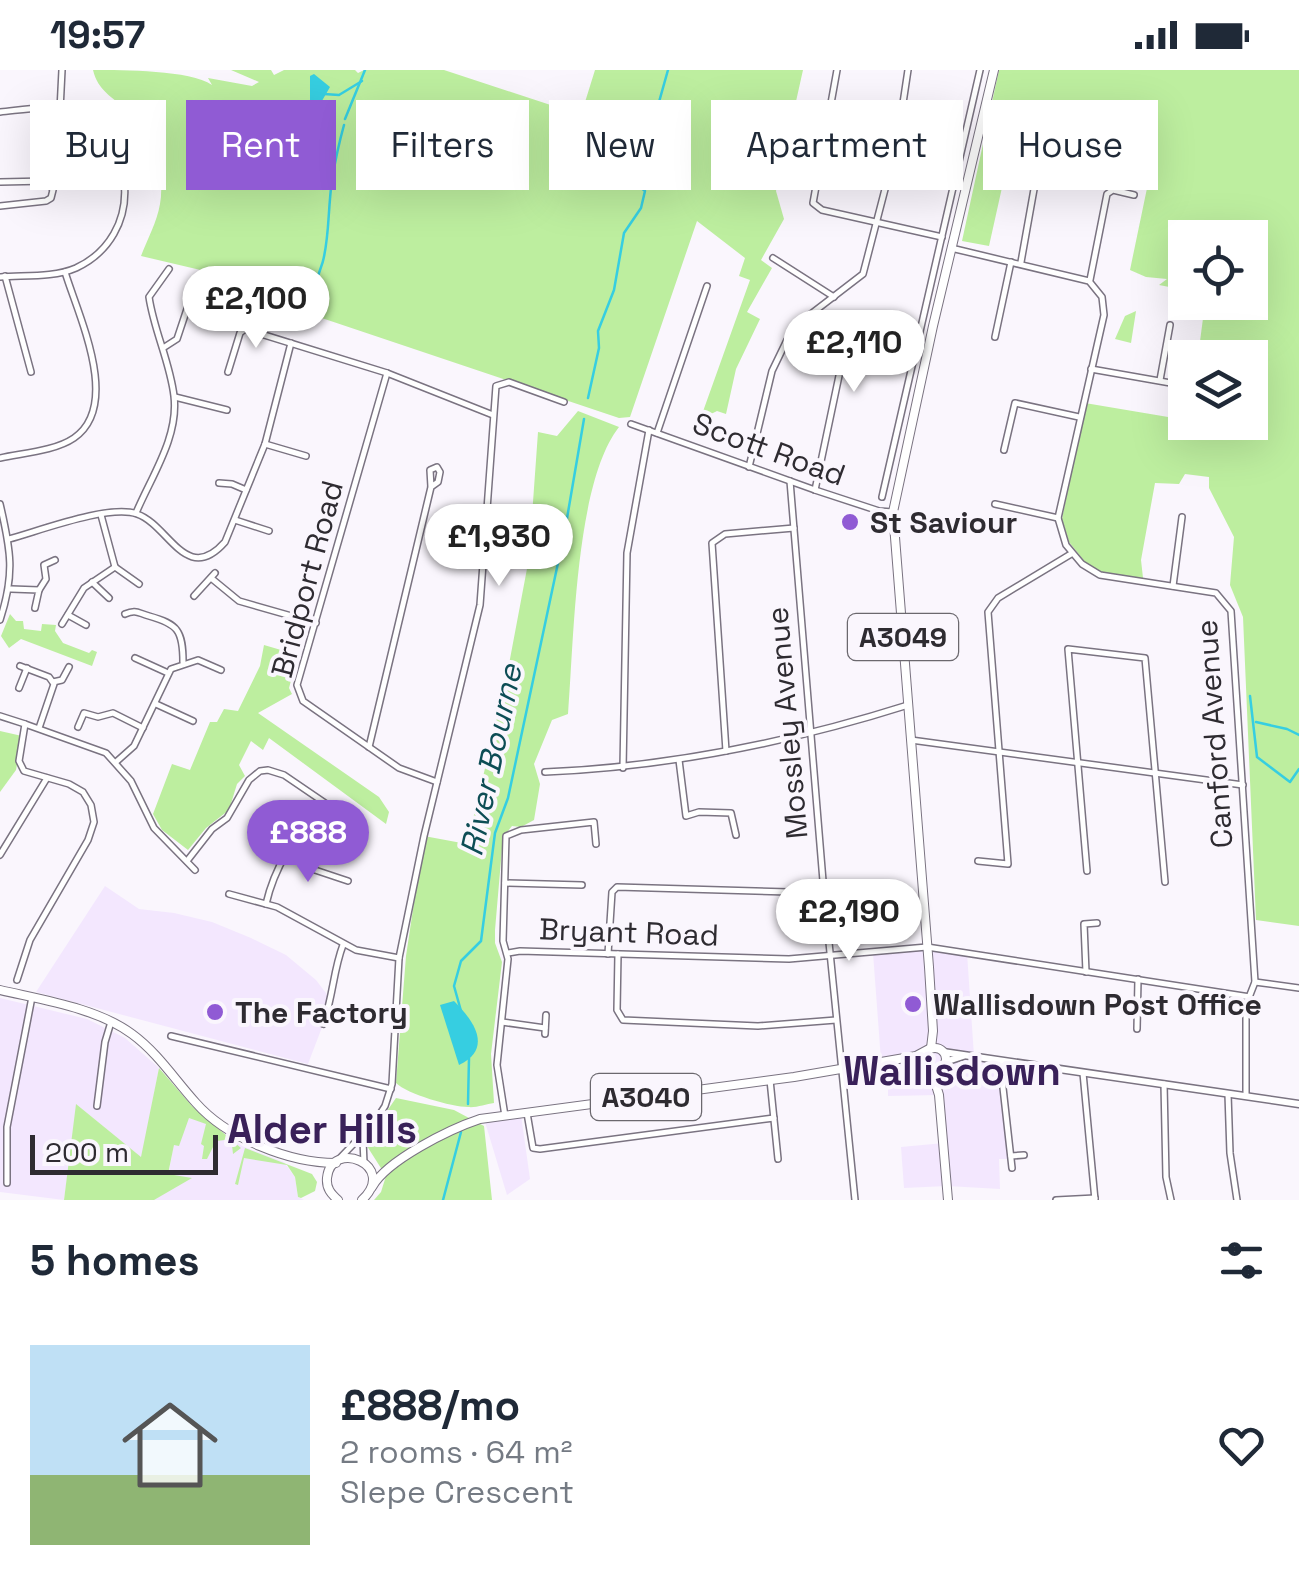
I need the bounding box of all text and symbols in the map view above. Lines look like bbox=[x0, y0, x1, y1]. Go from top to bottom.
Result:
text: 19:57 bbox=[50, 11, 145, 59]
chip: Buy bbox=[30, 100, 166, 190]
chip: Rent bbox=[186, 100, 336, 190]
chip: Filters bbox=[356, 100, 529, 190]
chip: New bbox=[549, 100, 691, 190]
chip: Apartment bbox=[711, 100, 963, 190]
chip: House bbox=[983, 100, 1158, 190]
map controls bbox=[1168, 220, 1268, 440]
button: locate bbox=[1168, 220, 1268, 320]
pin: £2,100 bbox=[175, 266, 337, 351]
text: £2,100 bbox=[204, 278, 308, 318]
pin: £2,110 bbox=[773, 310, 935, 395]
text: £2,110 bbox=[806, 322, 902, 362]
button: layers bbox=[1168, 340, 1268, 440]
street label: Scott Road bbox=[687, 403, 851, 495]
street label: Bridport Road bbox=[262, 476, 352, 682]
place label: St Saviour bbox=[870, 503, 1017, 542]
pin: £1,930 bbox=[418, 504, 580, 589]
marker: St Saviour bbox=[839, 511, 861, 533]
text: £1,930 bbox=[447, 516, 551, 556]
street label: Mossley Avenue bbox=[757, 605, 817, 841]
road number: A3049 bbox=[848, 614, 958, 660]
street label: Canford Avenue bbox=[1187, 618, 1241, 850]
water label: River Bourne bbox=[451, 659, 531, 860]
pin: £888 bbox=[249, 800, 367, 885]
text: £888 bbox=[269, 812, 347, 852]
pin: £2,190 bbox=[768, 879, 930, 964]
text: £2,190 bbox=[798, 891, 900, 931]
street label: Bryant Road bbox=[538, 909, 720, 955]
place label: Wallisdown Post Office bbox=[933, 985, 1262, 1024]
place label: The Factory bbox=[235, 993, 408, 1032]
marker: Wallisdown Post Office bbox=[902, 993, 924, 1015]
marker: The Factory bbox=[204, 1001, 226, 1023]
district label: Wallisdown bbox=[843, 1046, 1061, 1097]
road number: A3040 bbox=[591, 1074, 701, 1120]
district label: Alder Hills bbox=[227, 1104, 417, 1155]
scale bar bbox=[30, 1130, 218, 1174]
text: 200 m bbox=[45, 1134, 129, 1170]
icon: filters bbox=[1214, 1233, 1269, 1288]
text: 5 homes bbox=[30, 1234, 200, 1287]
text: £888/mo bbox=[340, 1379, 520, 1432]
icon: home bbox=[110, 1385, 230, 1505]
icon: heart bbox=[1214, 1418, 1269, 1473]
text: 2 rooms · 64 m² bbox=[340, 1432, 572, 1472]
text: Slepe Crescent bbox=[340, 1472, 574, 1512]

